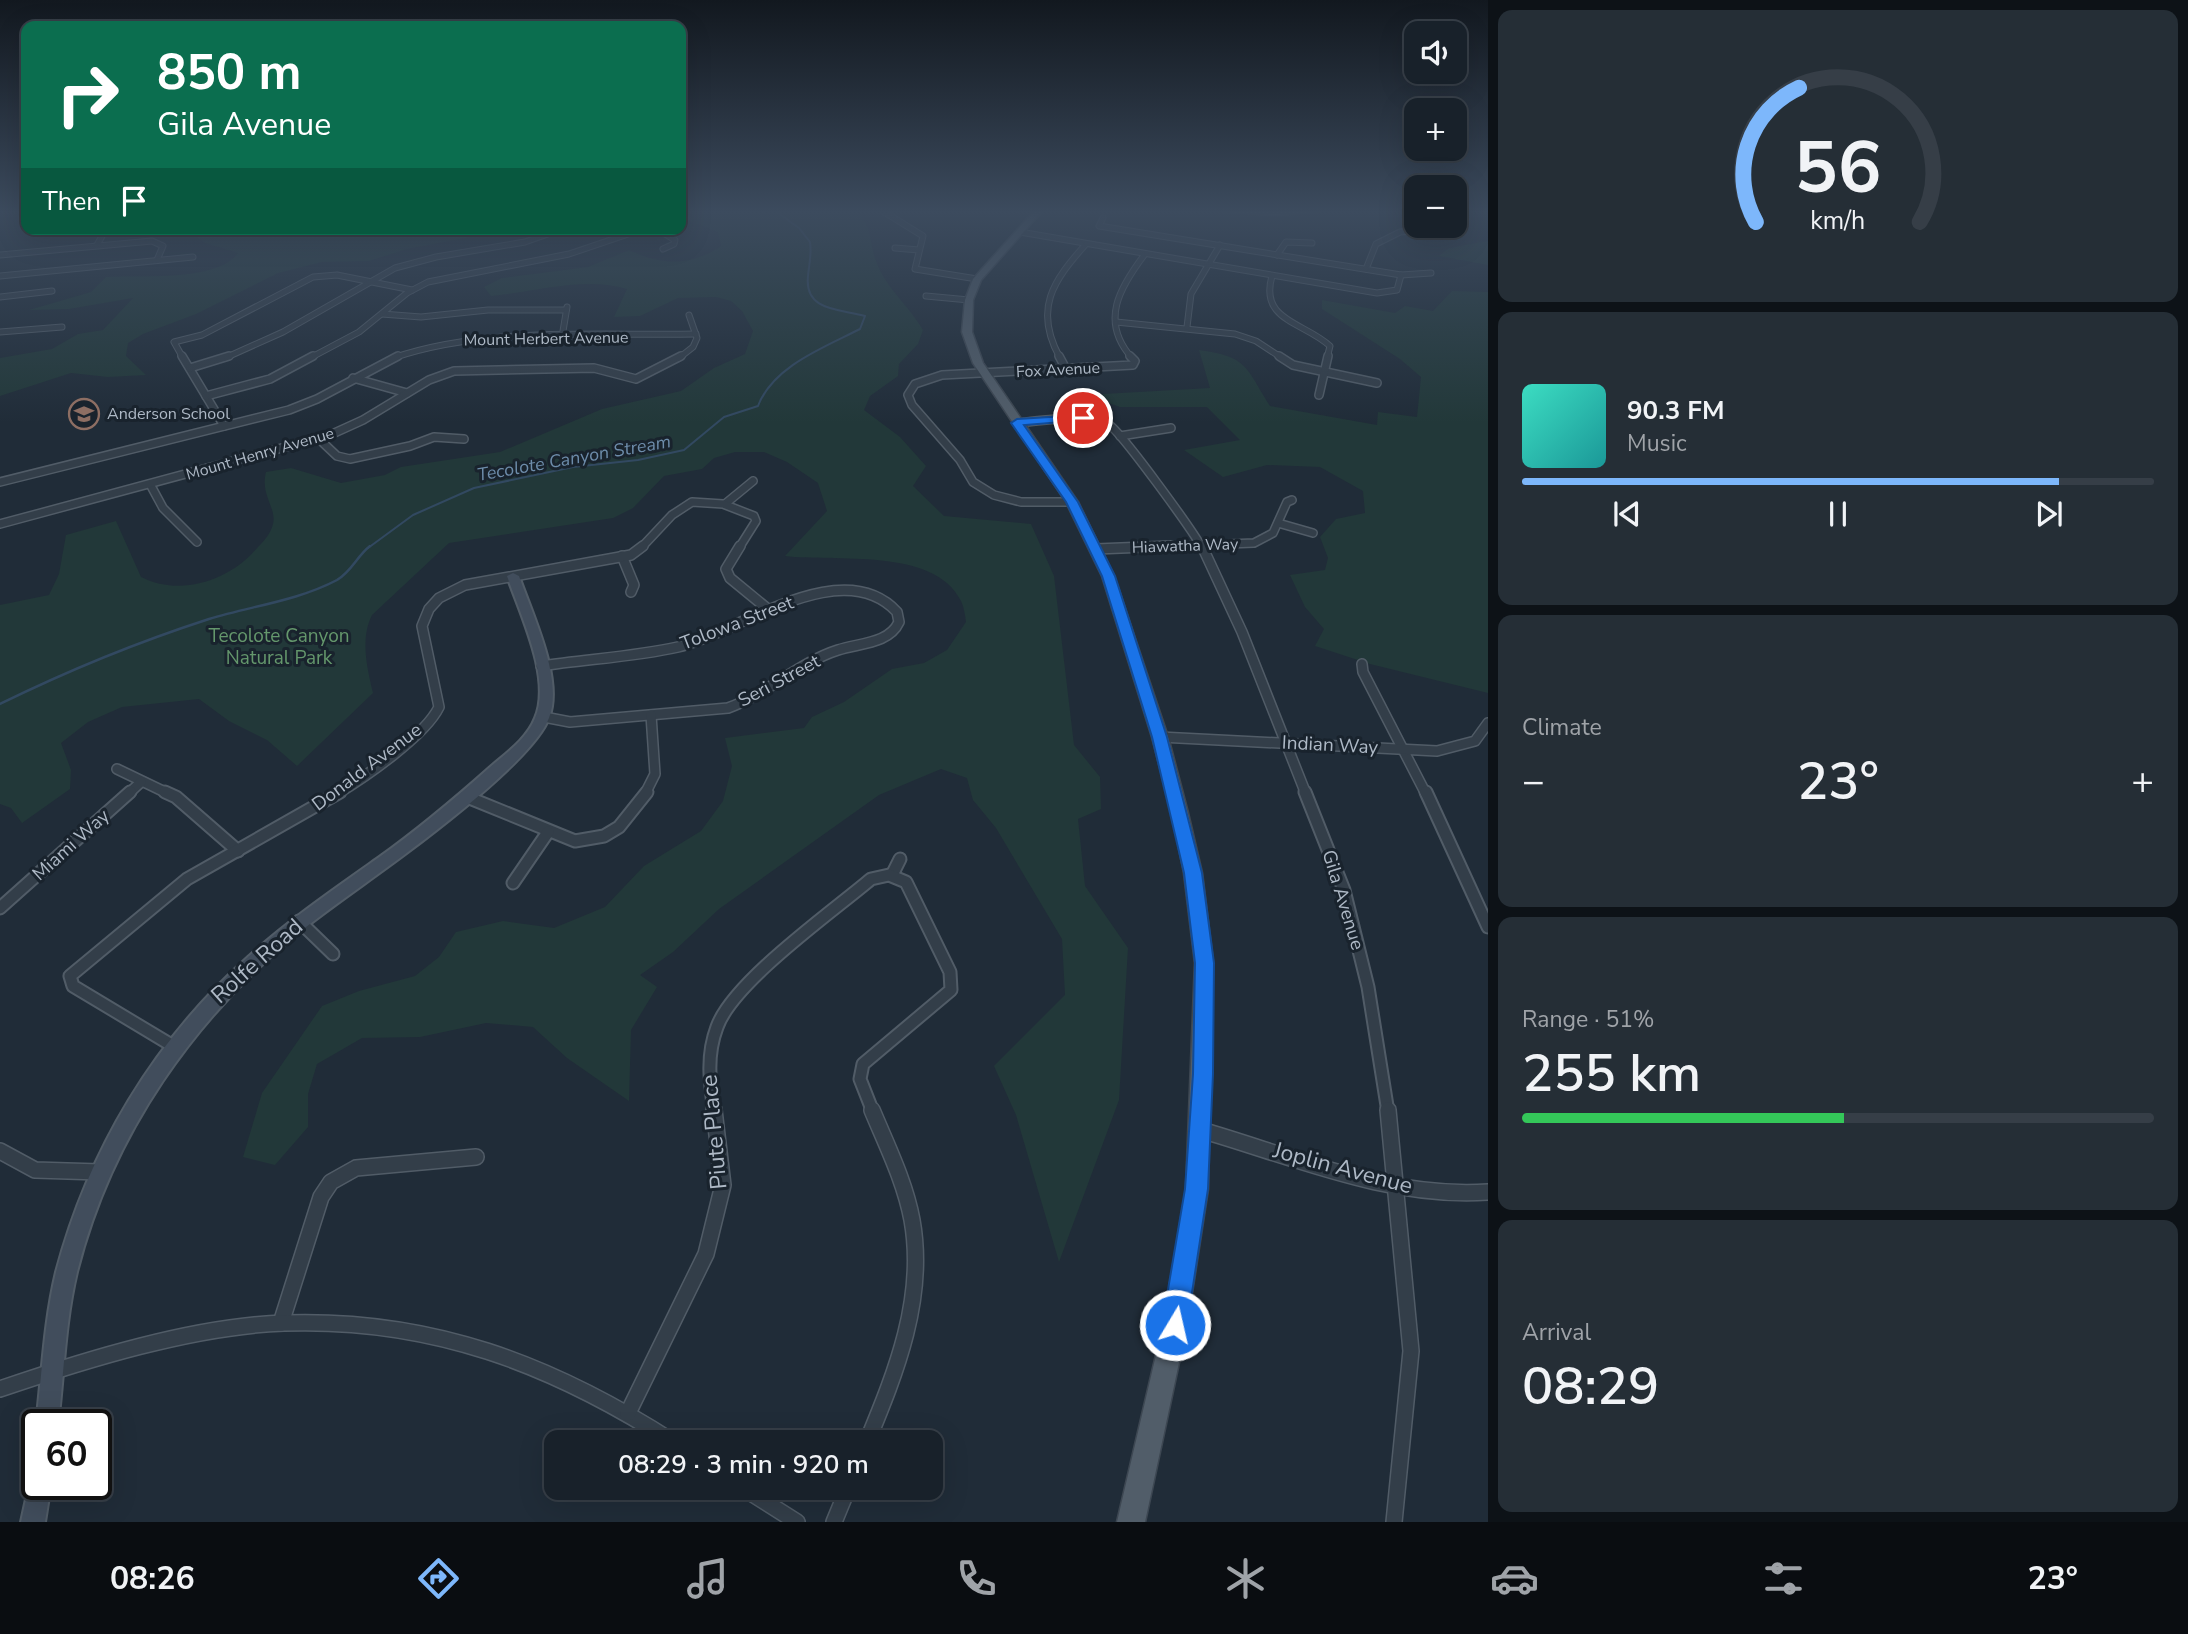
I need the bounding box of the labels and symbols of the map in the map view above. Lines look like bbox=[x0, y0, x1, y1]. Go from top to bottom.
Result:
street label: Mount Herbert Avenue bbox=[463, 327, 629, 351]
street label: Fox Avenue bbox=[1015, 357, 1101, 383]
pin bbox=[1053, 388, 1113, 448]
school or university icon: Anderson School bbox=[67, 397, 101, 431]
place label: Anderson School bbox=[107, 403, 230, 425]
street label: Mount Henry Avenue bbox=[183, 422, 337, 486]
water label: Tecolote Canyon Stream bbox=[475, 429, 673, 487]
street label: Hiawatha Way bbox=[1131, 533, 1239, 559]
street label: Tolowa Street bbox=[677, 589, 798, 656]
park label: Tecolote Canyon Natural Park bbox=[208, 623, 350, 671]
street label: Seri Street bbox=[733, 648, 825, 714]
street label: Donald Avenue bbox=[307, 717, 427, 817]
street label: Indian Way bbox=[1281, 729, 1379, 761]
street label: Miami Way bbox=[27, 803, 115, 887]
street label: Gila Avenue bbox=[1315, 847, 1371, 953]
street label: Rolfe Road bbox=[204, 911, 310, 1011]
street label: Piute Place bbox=[694, 1073, 734, 1191]
street label: Joplin Avenue bbox=[1269, 1134, 1416, 1201]
position arrow bbox=[1138, 1288, 1212, 1362]
speed limit sign: 60 bbox=[21, 1409, 112, 1500]

